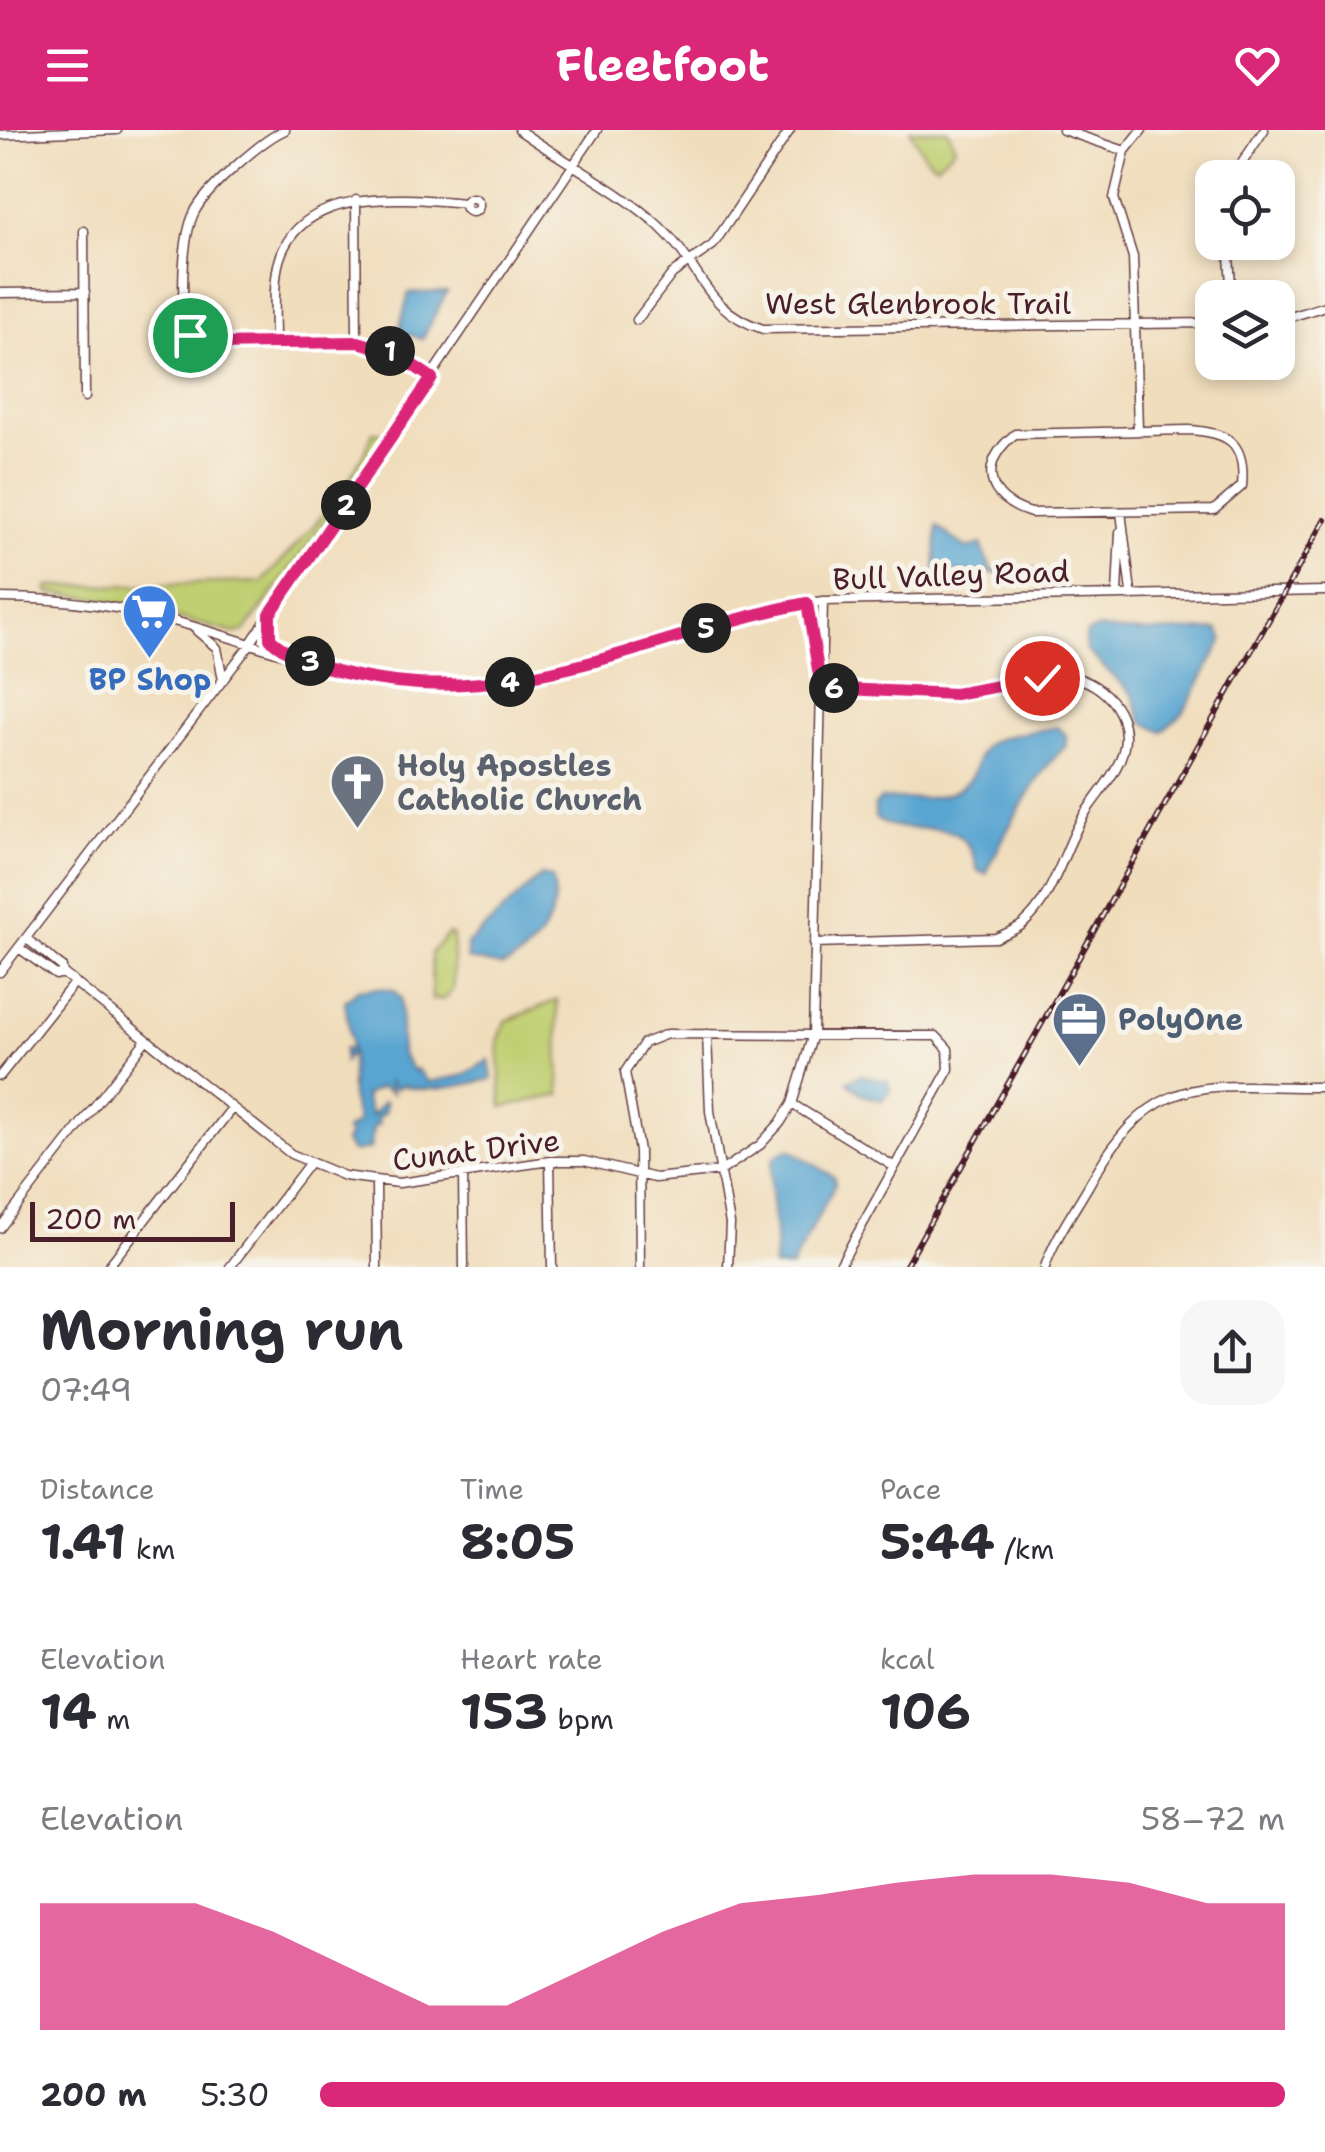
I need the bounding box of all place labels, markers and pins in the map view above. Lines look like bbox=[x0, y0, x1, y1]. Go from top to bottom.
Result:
pin bbox=[148, 293, 233, 378]
pin: 1 bbox=[365, 326, 415, 376]
pin: 2 bbox=[321, 480, 371, 530]
supermarket icon: BP Shop bbox=[120, 581, 180, 660]
pin: 5 bbox=[681, 603, 731, 653]
pin: 3 bbox=[285, 636, 335, 686]
pin bbox=[1000, 636, 1085, 721]
pin: 4 bbox=[485, 657, 535, 707]
place label: BP Shop bbox=[89, 659, 211, 700]
pin: 6 bbox=[809, 663, 859, 713]
place label: Holy Apostles Catholic Church bbox=[397, 745, 642, 820]
church icon: Holy Apostles Catholic Church bbox=[328, 752, 388, 831]
office icon: PolyOne bbox=[1049, 989, 1109, 1068]
place label: PolyOne bbox=[1118, 999, 1243, 1040]

